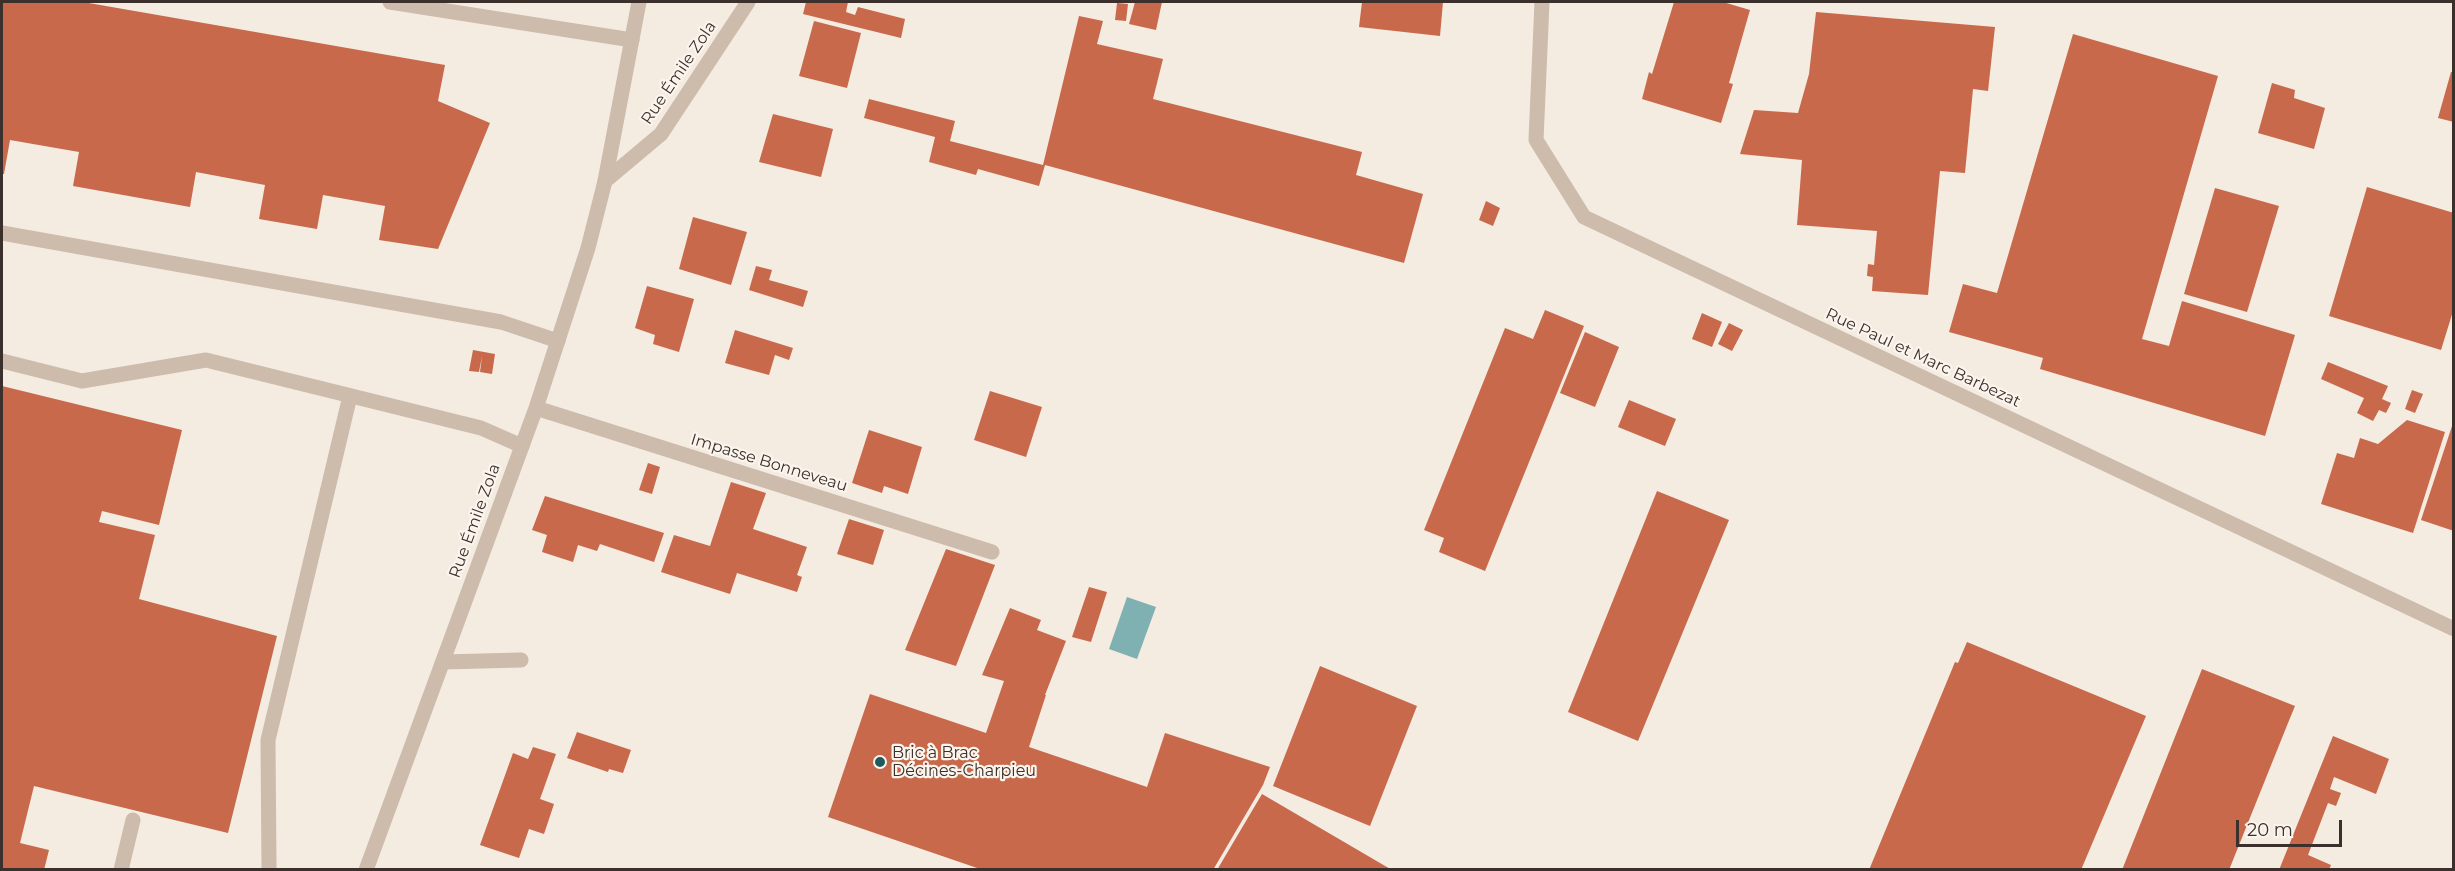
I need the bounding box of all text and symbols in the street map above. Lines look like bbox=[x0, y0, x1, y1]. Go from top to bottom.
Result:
street label: Rue Émile Zola bbox=[637, 18, 721, 128]
street label: Rue Paul et Marc Barbezat bbox=[1822, 304, 2024, 412]
street label: Impasse Bonneveau bbox=[688, 430, 850, 496]
street label: Rue Émile Zola bbox=[445, 461, 505, 581]
place label: Bric à Brac Décines-Charpieu bbox=[892, 743, 1036, 781]
marker: Bric à Brac Décines-Charpieu bbox=[873, 755, 887, 769]
scale bar bbox=[2239, 808, 2346, 846]
text: 20 m bbox=[2247, 819, 2293, 841]

